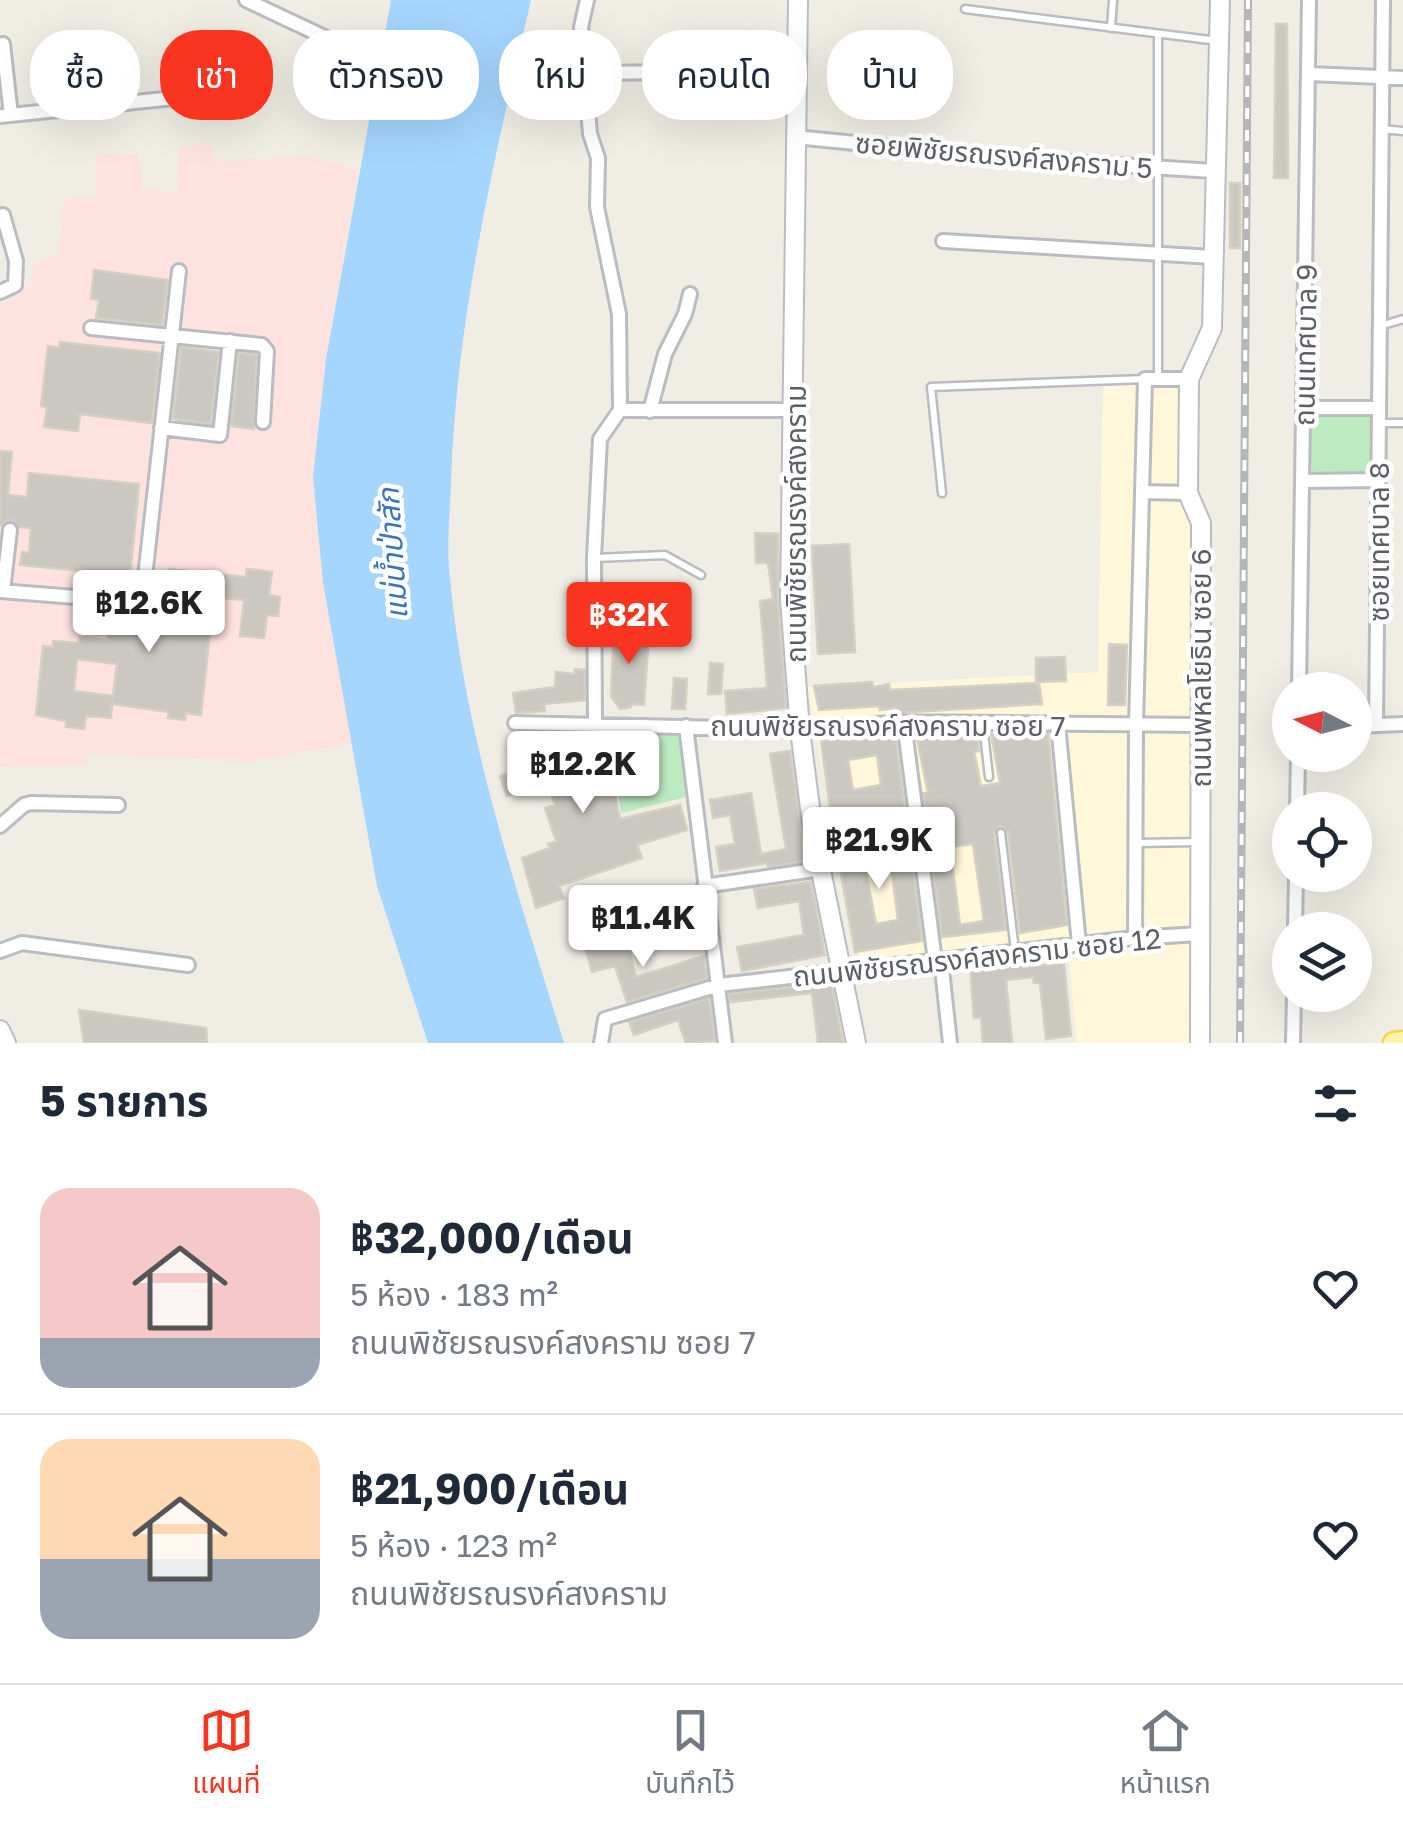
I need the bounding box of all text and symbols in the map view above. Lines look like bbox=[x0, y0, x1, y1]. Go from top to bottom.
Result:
chip: ซื้อ bbox=[30, 30, 140, 120]
chip: เช่า bbox=[160, 30, 273, 120]
chip: ตัวกรอง bbox=[293, 30, 479, 120]
chip: ใหม่ bbox=[499, 30, 622, 120]
chip: คอนโด bbox=[642, 30, 807, 120]
chip: บ้าน bbox=[827, 30, 953, 120]
street label: ซอยพิชัยรณรงค์สงคราม 5 bbox=[854, 126, 1154, 184]
street label: ถนนเทศบาล 9 bbox=[1287, 264, 1323, 426]
street label: ถนนพิชัยรณรงค์สงคราม bbox=[779, 385, 812, 663]
street label: ซอยเทศบาล 8 bbox=[1362, 462, 1395, 622]
water label: แม่น้ำป่าสัก bbox=[367, 486, 415, 621]
street label: ถนนพหลโยธิน ซอย 6 bbox=[1184, 548, 1217, 788]
pin: ฿12.6K bbox=[68, 570, 230, 655]
pin: ฿32K bbox=[570, 582, 688, 667]
text: ฿12.6K bbox=[95, 583, 203, 621]
text: ฿32K bbox=[589, 595, 669, 633]
north arrow bbox=[1272, 672, 1372, 772]
map controls bbox=[1272, 672, 1372, 1012]
street label: ถนนพิชัยรณรงค์สงคราม ซอย 7 bbox=[710, 709, 1066, 742]
pin: ฿12.2K bbox=[502, 731, 664, 816]
text: ฿12.2K bbox=[529, 744, 637, 782]
button: locate bbox=[1272, 792, 1372, 892]
pin: ฿21.9K bbox=[798, 807, 960, 892]
text: ฿21.9K bbox=[825, 820, 933, 858]
pin: ฿11.4K bbox=[562, 885, 724, 970]
text: ฿11.4K bbox=[591, 898, 696, 936]
button: layers bbox=[1272, 912, 1372, 1012]
street label: ถนนพิชัยรณรงค์สงคราม ซอย 12 bbox=[791, 921, 1163, 993]
text: 5 รายการ bbox=[40, 1075, 209, 1125]
icon: filters bbox=[1308, 1076, 1363, 1131]
text: ฿32,000/เดือน bbox=[350, 1212, 634, 1262]
icon: home bbox=[120, 1228, 240, 1348]
icon: heart bbox=[1308, 1261, 1363, 1316]
text: 5 ห้อง · 183 m² bbox=[350, 1275, 558, 1313]
text: ถนนพิชัยรณรงค์สงคราม ซอย 7 bbox=[350, 1323, 756, 1361]
text: ฿21,900/เดือน bbox=[350, 1463, 629, 1513]
icon: home bbox=[120, 1479, 240, 1599]
icon: heart bbox=[1308, 1512, 1363, 1567]
text: 5 ห้อง · 123 m² bbox=[350, 1526, 557, 1564]
text: ถนนพิชัยรณรงค์สงคราม bbox=[350, 1574, 668, 1612]
tab: แผนที่ bbox=[192, 1703, 261, 1806]
tab: บันทึกไว้ bbox=[645, 1703, 735, 1806]
tab: หน้าแรก bbox=[1120, 1703, 1211, 1806]

